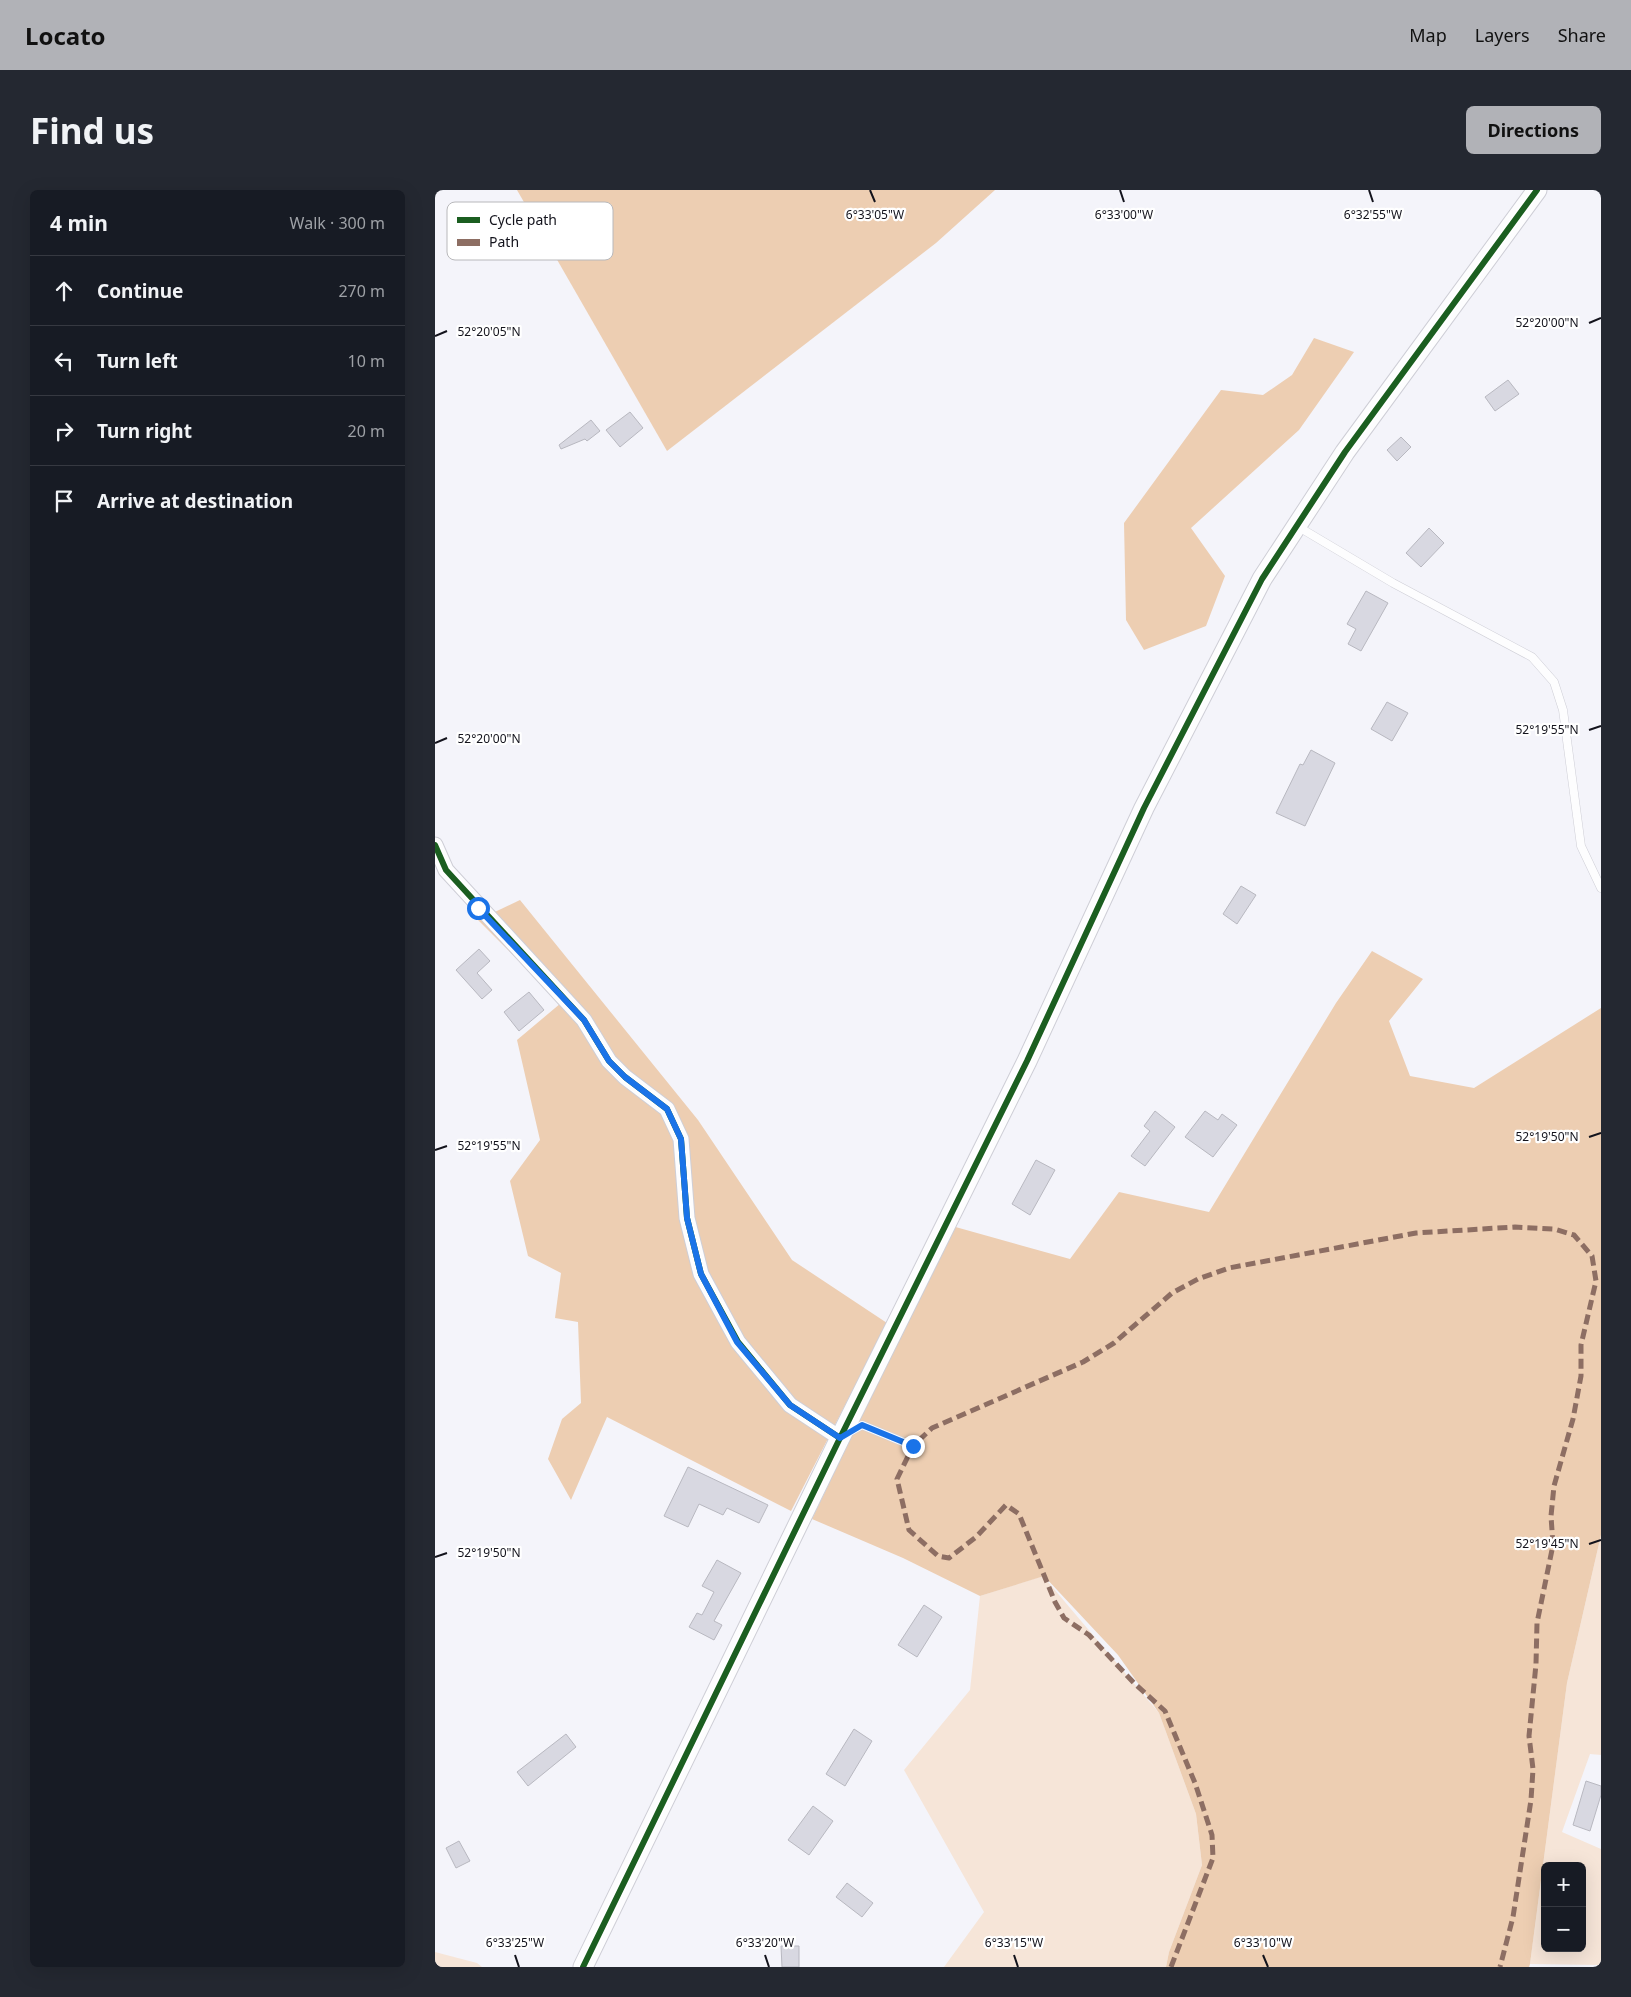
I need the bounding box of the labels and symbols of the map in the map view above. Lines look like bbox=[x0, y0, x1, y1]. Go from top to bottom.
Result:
legend bbox=[447, 202, 613, 260]
text: 6°33'05"W bbox=[846, 206, 904, 223]
text: 6°33'00"W bbox=[1095, 206, 1153, 223]
text: 6°32'55"W bbox=[1344, 206, 1402, 223]
text: Cycle path bbox=[489, 210, 557, 229]
text: Path bbox=[489, 232, 519, 251]
text: 52°20'00"N bbox=[1515, 314, 1579, 331]
text: 52°20'05"N bbox=[457, 323, 521, 340]
text: 52°19'55"N bbox=[1515, 721, 1579, 738]
text: 52°20'00"N bbox=[457, 730, 521, 747]
route start bbox=[467, 897, 490, 920]
text: 52°19'50"N bbox=[1515, 1128, 1579, 1145]
text: 52°19'55"N bbox=[457, 1137, 521, 1154]
route end bbox=[902, 1435, 925, 1458]
text: 52°19'45"N bbox=[1515, 1535, 1579, 1552]
text: 52°19'50"N bbox=[457, 1544, 521, 1561]
text: 6°33'25"W bbox=[486, 1934, 544, 1951]
text: 6°33'20"W bbox=[736, 1934, 794, 1951]
text: 6°33'15"W bbox=[985, 1934, 1043, 1951]
text: 6°33'10"W bbox=[1234, 1934, 1292, 1951]

